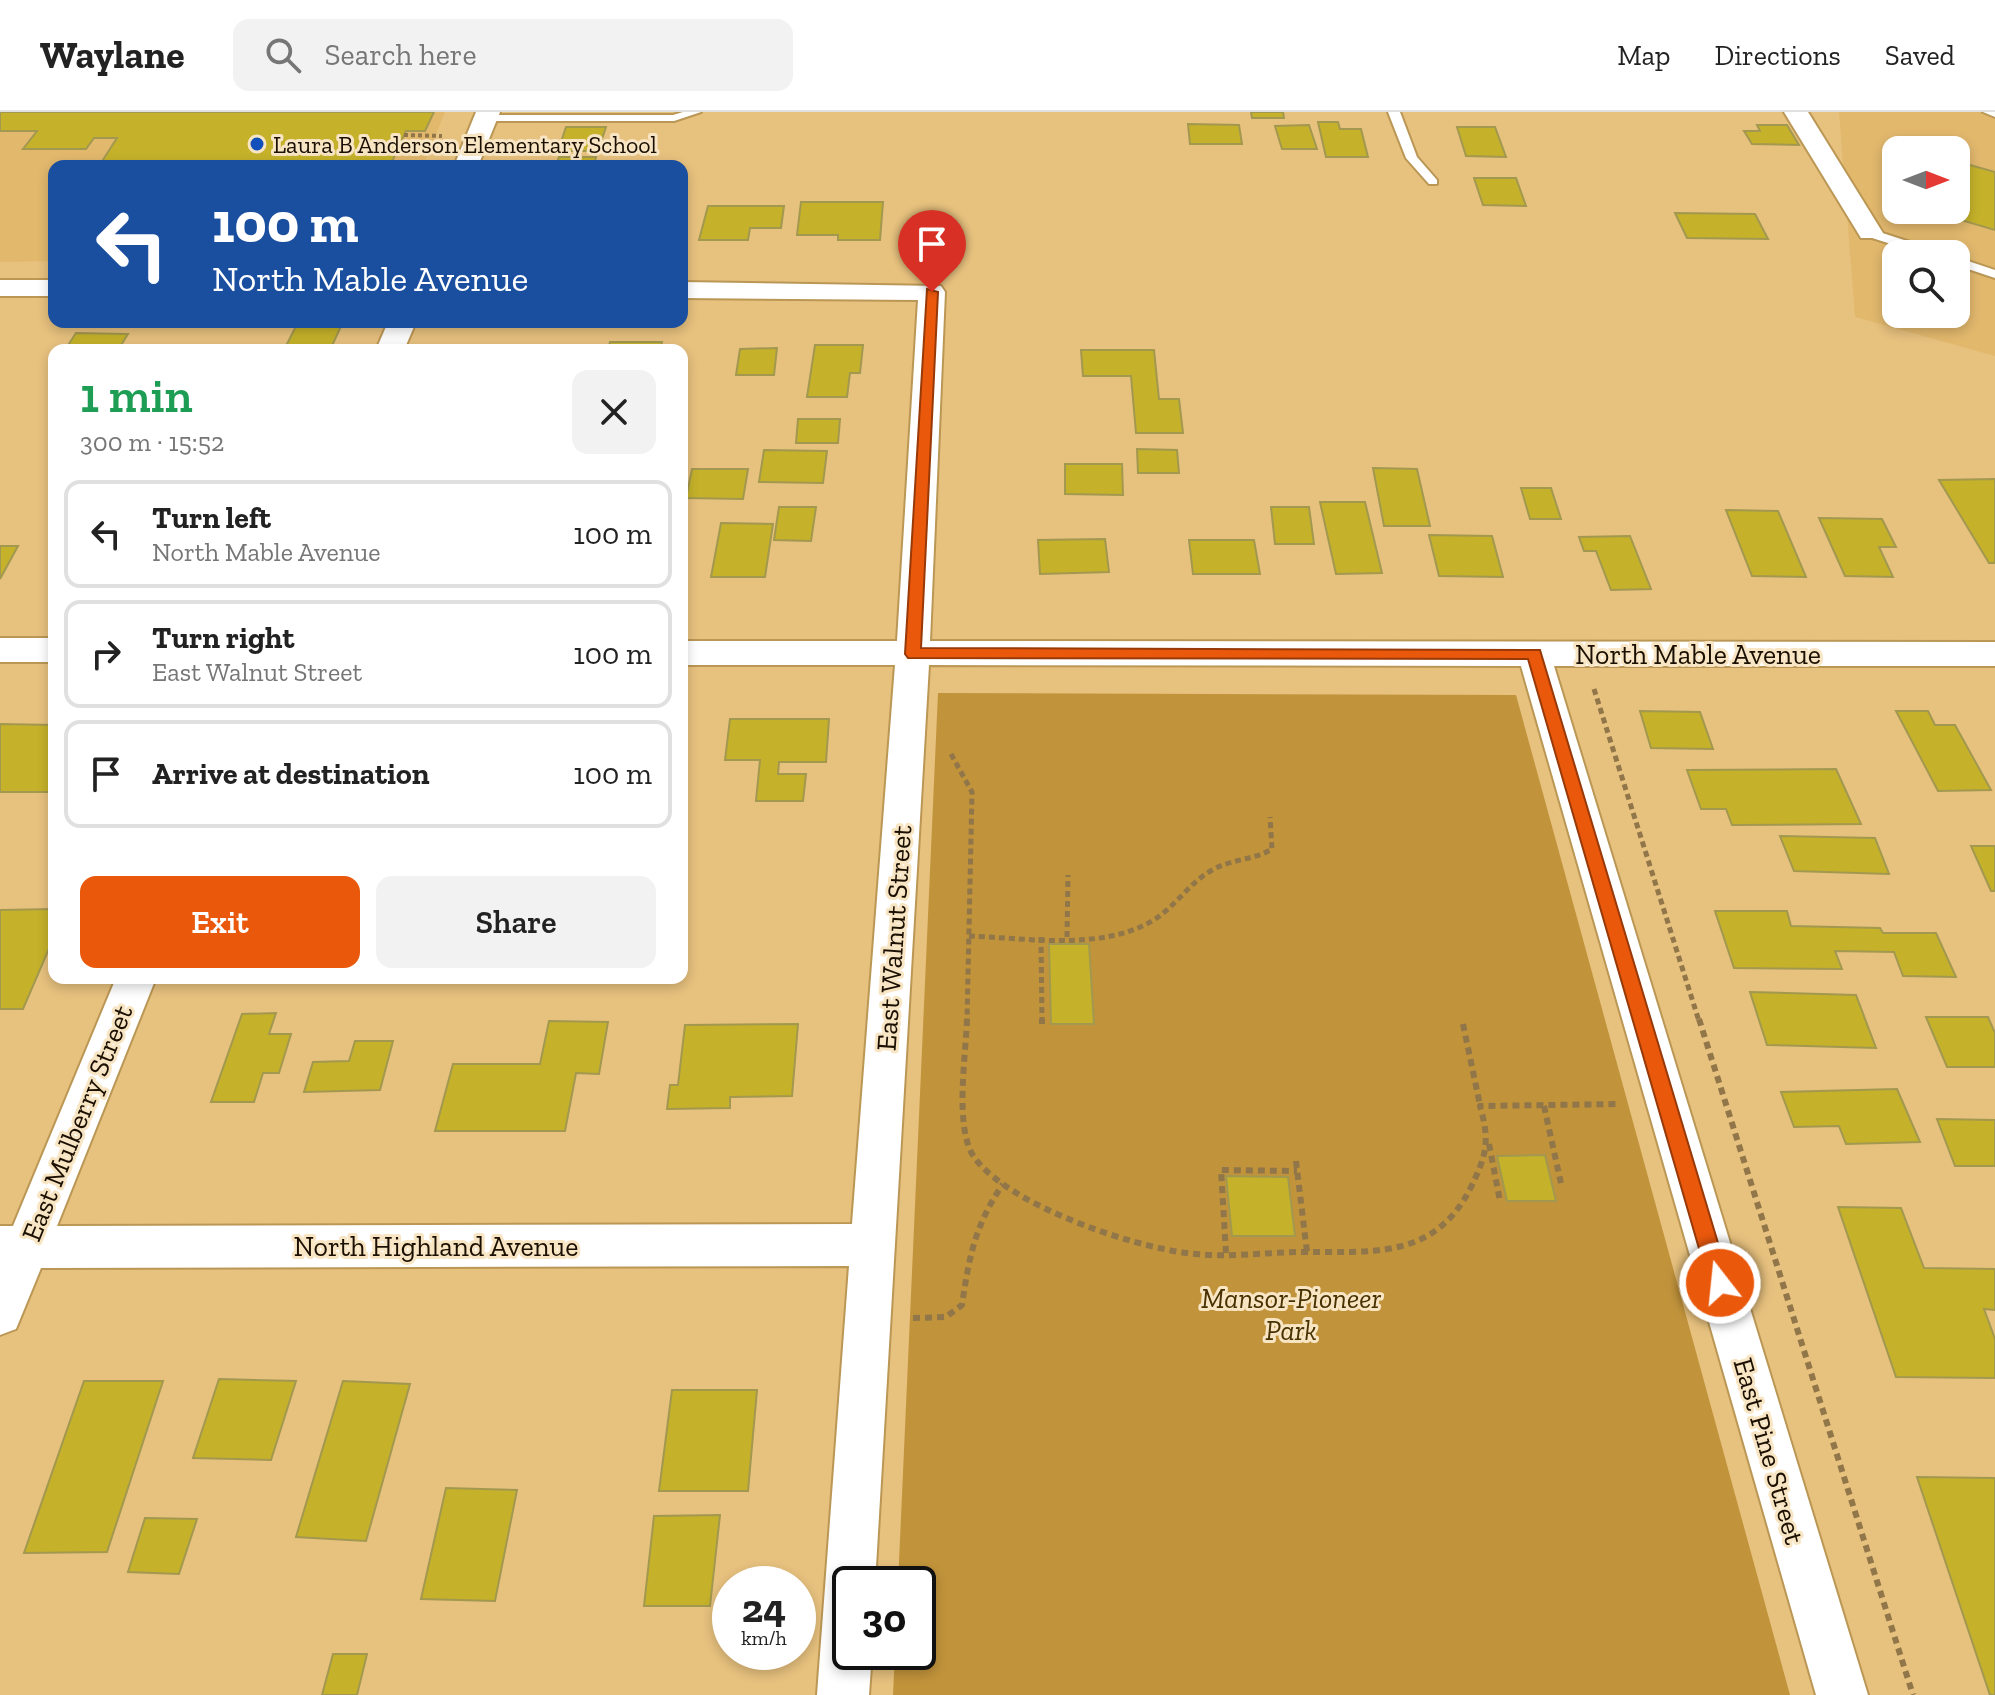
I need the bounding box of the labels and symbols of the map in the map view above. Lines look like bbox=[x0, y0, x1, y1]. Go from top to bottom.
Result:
place label: Laura B Anderson Elementary School bbox=[273, 130, 657, 159]
marker: Laura B Anderson Elementary School bbox=[248, 135, 266, 153]
north arrow bbox=[1882, 136, 1970, 224]
pin bbox=[898, 210, 966, 292]
street label: North Mable Avenue bbox=[1575, 638, 1821, 671]
street label: East Walnut Street bbox=[870, 823, 918, 1052]
street label: East Mulberry Street bbox=[15, 1000, 140, 1246]
street label: North Highland Avenue bbox=[294, 1230, 578, 1263]
position arrow bbox=[1678, 1241, 1762, 1325]
park label: Mansor-Pioneer Park bbox=[1201, 1282, 1381, 1347]
street label: East Pine Street bbox=[1727, 1354, 1812, 1549]
speed limit sign: 30 bbox=[832, 1566, 936, 1670]

